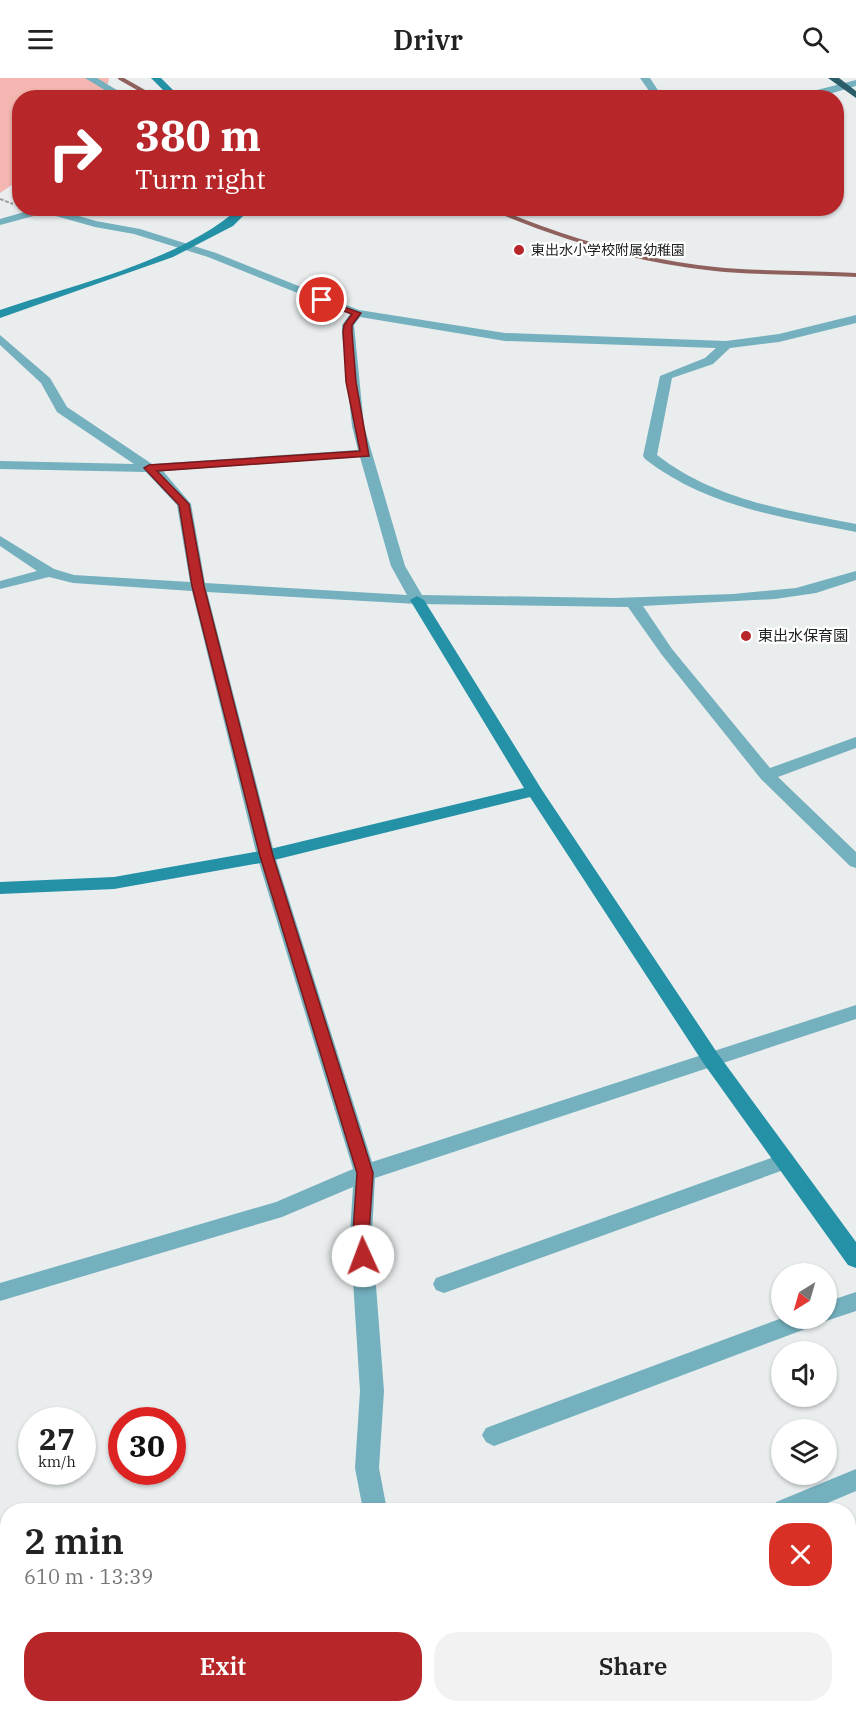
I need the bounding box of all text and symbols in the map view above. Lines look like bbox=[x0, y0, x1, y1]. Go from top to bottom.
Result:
text: Drivr bbox=[393, 22, 463, 57]
icon: menu bbox=[24, 23, 57, 56]
icon: search bbox=[799, 23, 832, 56]
text: 380 m bbox=[135, 108, 261, 163]
icon: right bbox=[36, 114, 114, 192]
text: Turn right bbox=[135, 161, 266, 196]
place label: 東出水小学校附属幼稚園 bbox=[531, 241, 685, 259]
marker: 東出水小学校附属幼稚園 bbox=[512, 243, 526, 257]
pin bbox=[296, 274, 347, 325]
icon: arrive bbox=[305, 283, 338, 316]
place label: 東出水保育園 bbox=[758, 626, 848, 645]
marker: 東出水保育園 bbox=[739, 629, 753, 643]
position arrow bbox=[331, 1224, 395, 1288]
north arrow bbox=[771, 1263, 837, 1329]
map controls bbox=[771, 1263, 837, 1485]
button: sound bbox=[771, 1341, 837, 1407]
speed limit sign: 30 bbox=[108, 1407, 186, 1485]
text: 27 bbox=[39, 1419, 75, 1458]
button: layers bbox=[771, 1419, 837, 1485]
text: km/h bbox=[38, 1452, 76, 1471]
text: 2 min bbox=[24, 1517, 124, 1564]
button: close bbox=[769, 1523, 832, 1586]
text: 610 m · 13:39 bbox=[24, 1563, 153, 1590]
button: Exit bbox=[24, 1632, 422, 1701]
button: Share bbox=[434, 1632, 832, 1701]

